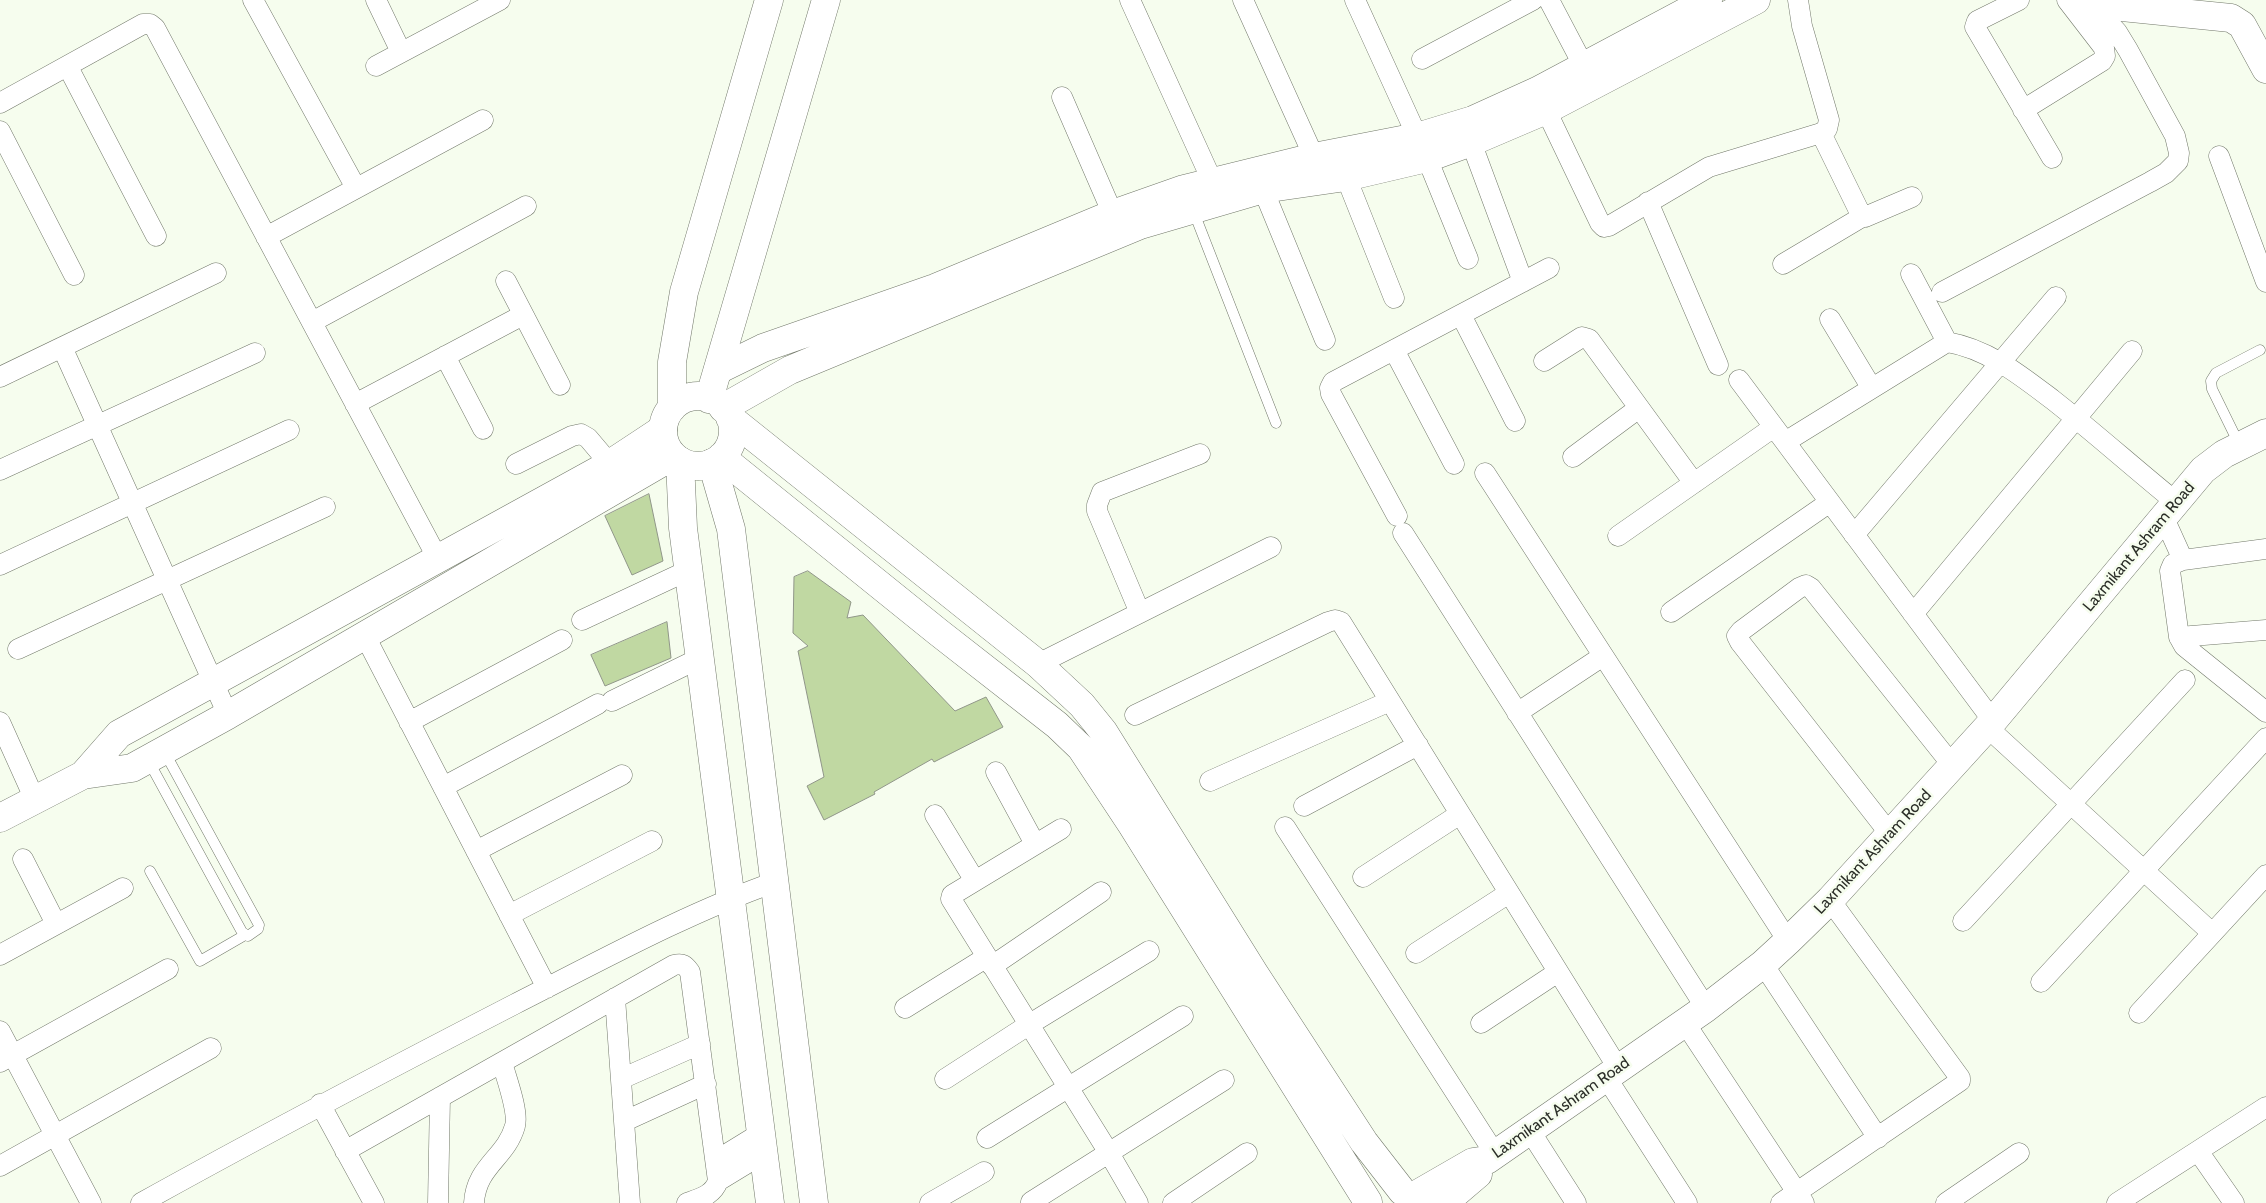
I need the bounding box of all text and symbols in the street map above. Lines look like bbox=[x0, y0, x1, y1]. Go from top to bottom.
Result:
street label: Laxmikant Ashram Road bbox=[2079, 478, 2199, 616]
street label: Laxmikant Ashram Road bbox=[1810, 786, 1936, 918]
street label: Laxmikant Ashram Road bbox=[1489, 1053, 1633, 1163]

